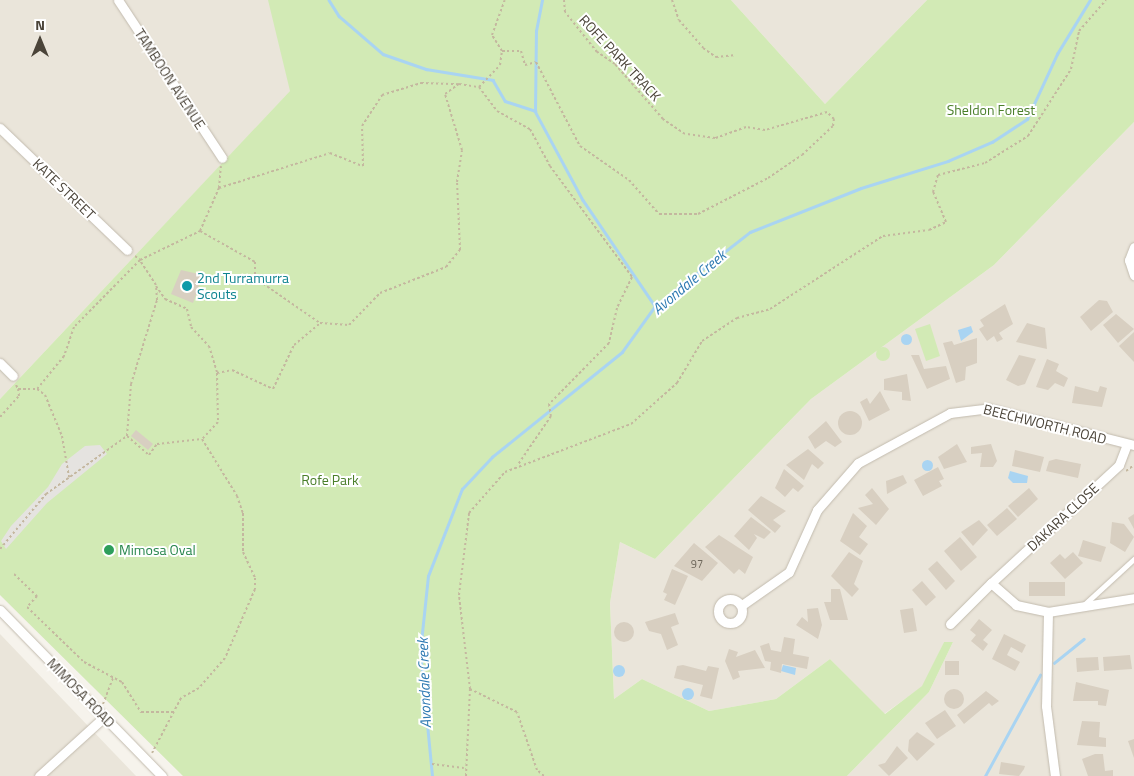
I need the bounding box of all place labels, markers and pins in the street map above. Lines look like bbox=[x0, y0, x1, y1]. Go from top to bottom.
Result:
place label: 2nd Turramurra Scouts bbox=[197, 270, 289, 302]
marker: 2nd Turramurra Scouts bbox=[181, 280, 193, 292]
place label: Mimosa Oval bbox=[119, 542, 196, 558]
marker: Mimosa Oval bbox=[103, 544, 115, 556]

